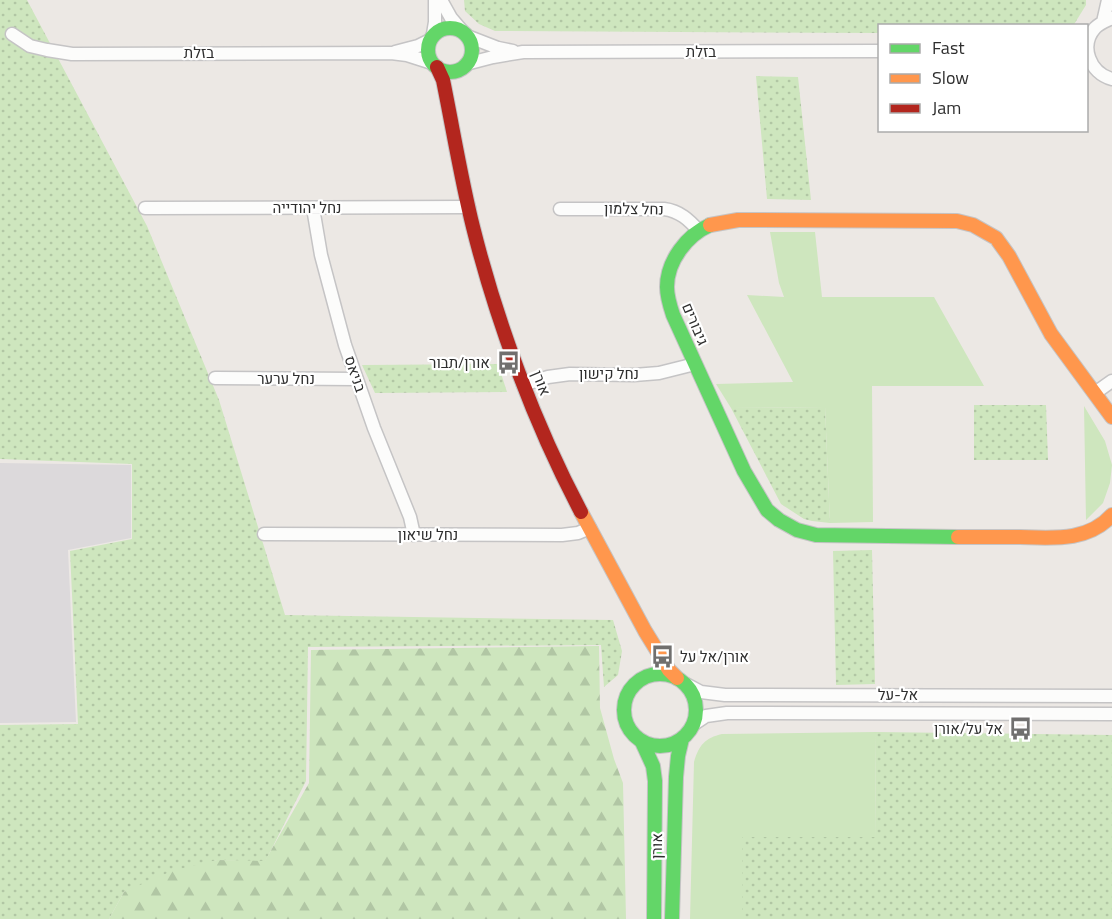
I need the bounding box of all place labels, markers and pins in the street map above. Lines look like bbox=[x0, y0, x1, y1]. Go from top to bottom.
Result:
bus stop icon: אורן/תבור bbox=[495, 350, 521, 376]
place label: אורן/תבור bbox=[429, 351, 490, 374]
bus stop icon: אורן/אל על bbox=[649, 644, 675, 670]
place label: אורן/אל על bbox=[680, 645, 749, 668]
bus stop icon: אל על/אורן bbox=[1008, 716, 1034, 742]
place label: אל על/אורן bbox=[934, 717, 1003, 740]

